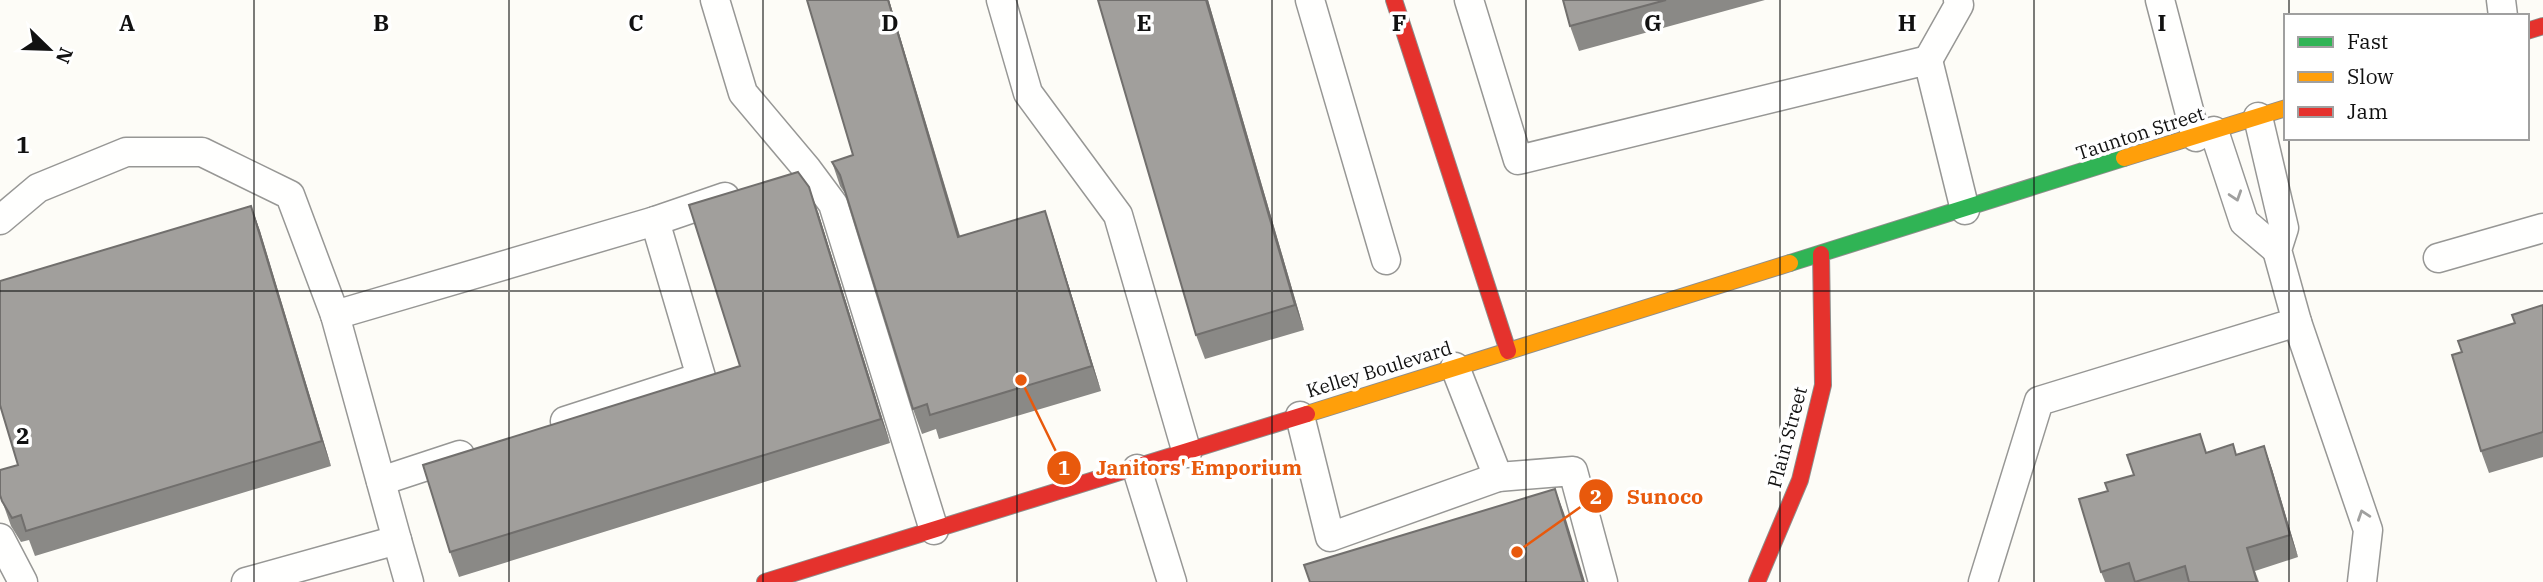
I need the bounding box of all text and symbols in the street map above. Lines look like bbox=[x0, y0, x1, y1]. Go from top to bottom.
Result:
text: A bbox=[119, 7, 135, 37]
text: B bbox=[373, 7, 389, 37]
text: C bbox=[628, 7, 644, 37]
text: D bbox=[881, 7, 899, 37]
text: E bbox=[1136, 7, 1152, 37]
text: F bbox=[1392, 7, 1406, 37]
text: G bbox=[1644, 7, 1662, 37]
text: H bbox=[1898, 7, 1916, 37]
text: I bbox=[2158, 7, 2166, 37]
north arrow bbox=[14, 14, 84, 84]
legend bbox=[2284, 14, 2529, 140]
text: Fast bbox=[2347, 27, 2388, 55]
text: N bbox=[51, 44, 79, 67]
text: Slow bbox=[2347, 62, 2394, 90]
text: Jam bbox=[2347, 97, 2388, 125]
street label: Taunton Street bbox=[2073, 101, 2207, 165]
text: 1 bbox=[16, 129, 30, 159]
one-way arrow bbox=[2227, 189, 2242, 201]
street label: Kelley Boulevard bbox=[1304, 336, 1454, 402]
street label: Plain Street bbox=[1762, 383, 1812, 490]
text: 2 bbox=[16, 420, 30, 450]
callout: Janitors' Emporium bbox=[1047, 447, 1316, 489]
text: 1 bbox=[1058, 453, 1070, 481]
text: Janitors' Emporium bbox=[1096, 453, 1302, 481]
callout: Sunoco bbox=[1578, 475, 1718, 517]
text: 2 bbox=[1590, 482, 1602, 510]
text: Sunoco bbox=[1627, 482, 1703, 510]
one-way arrow bbox=[2357, 509, 2371, 522]

